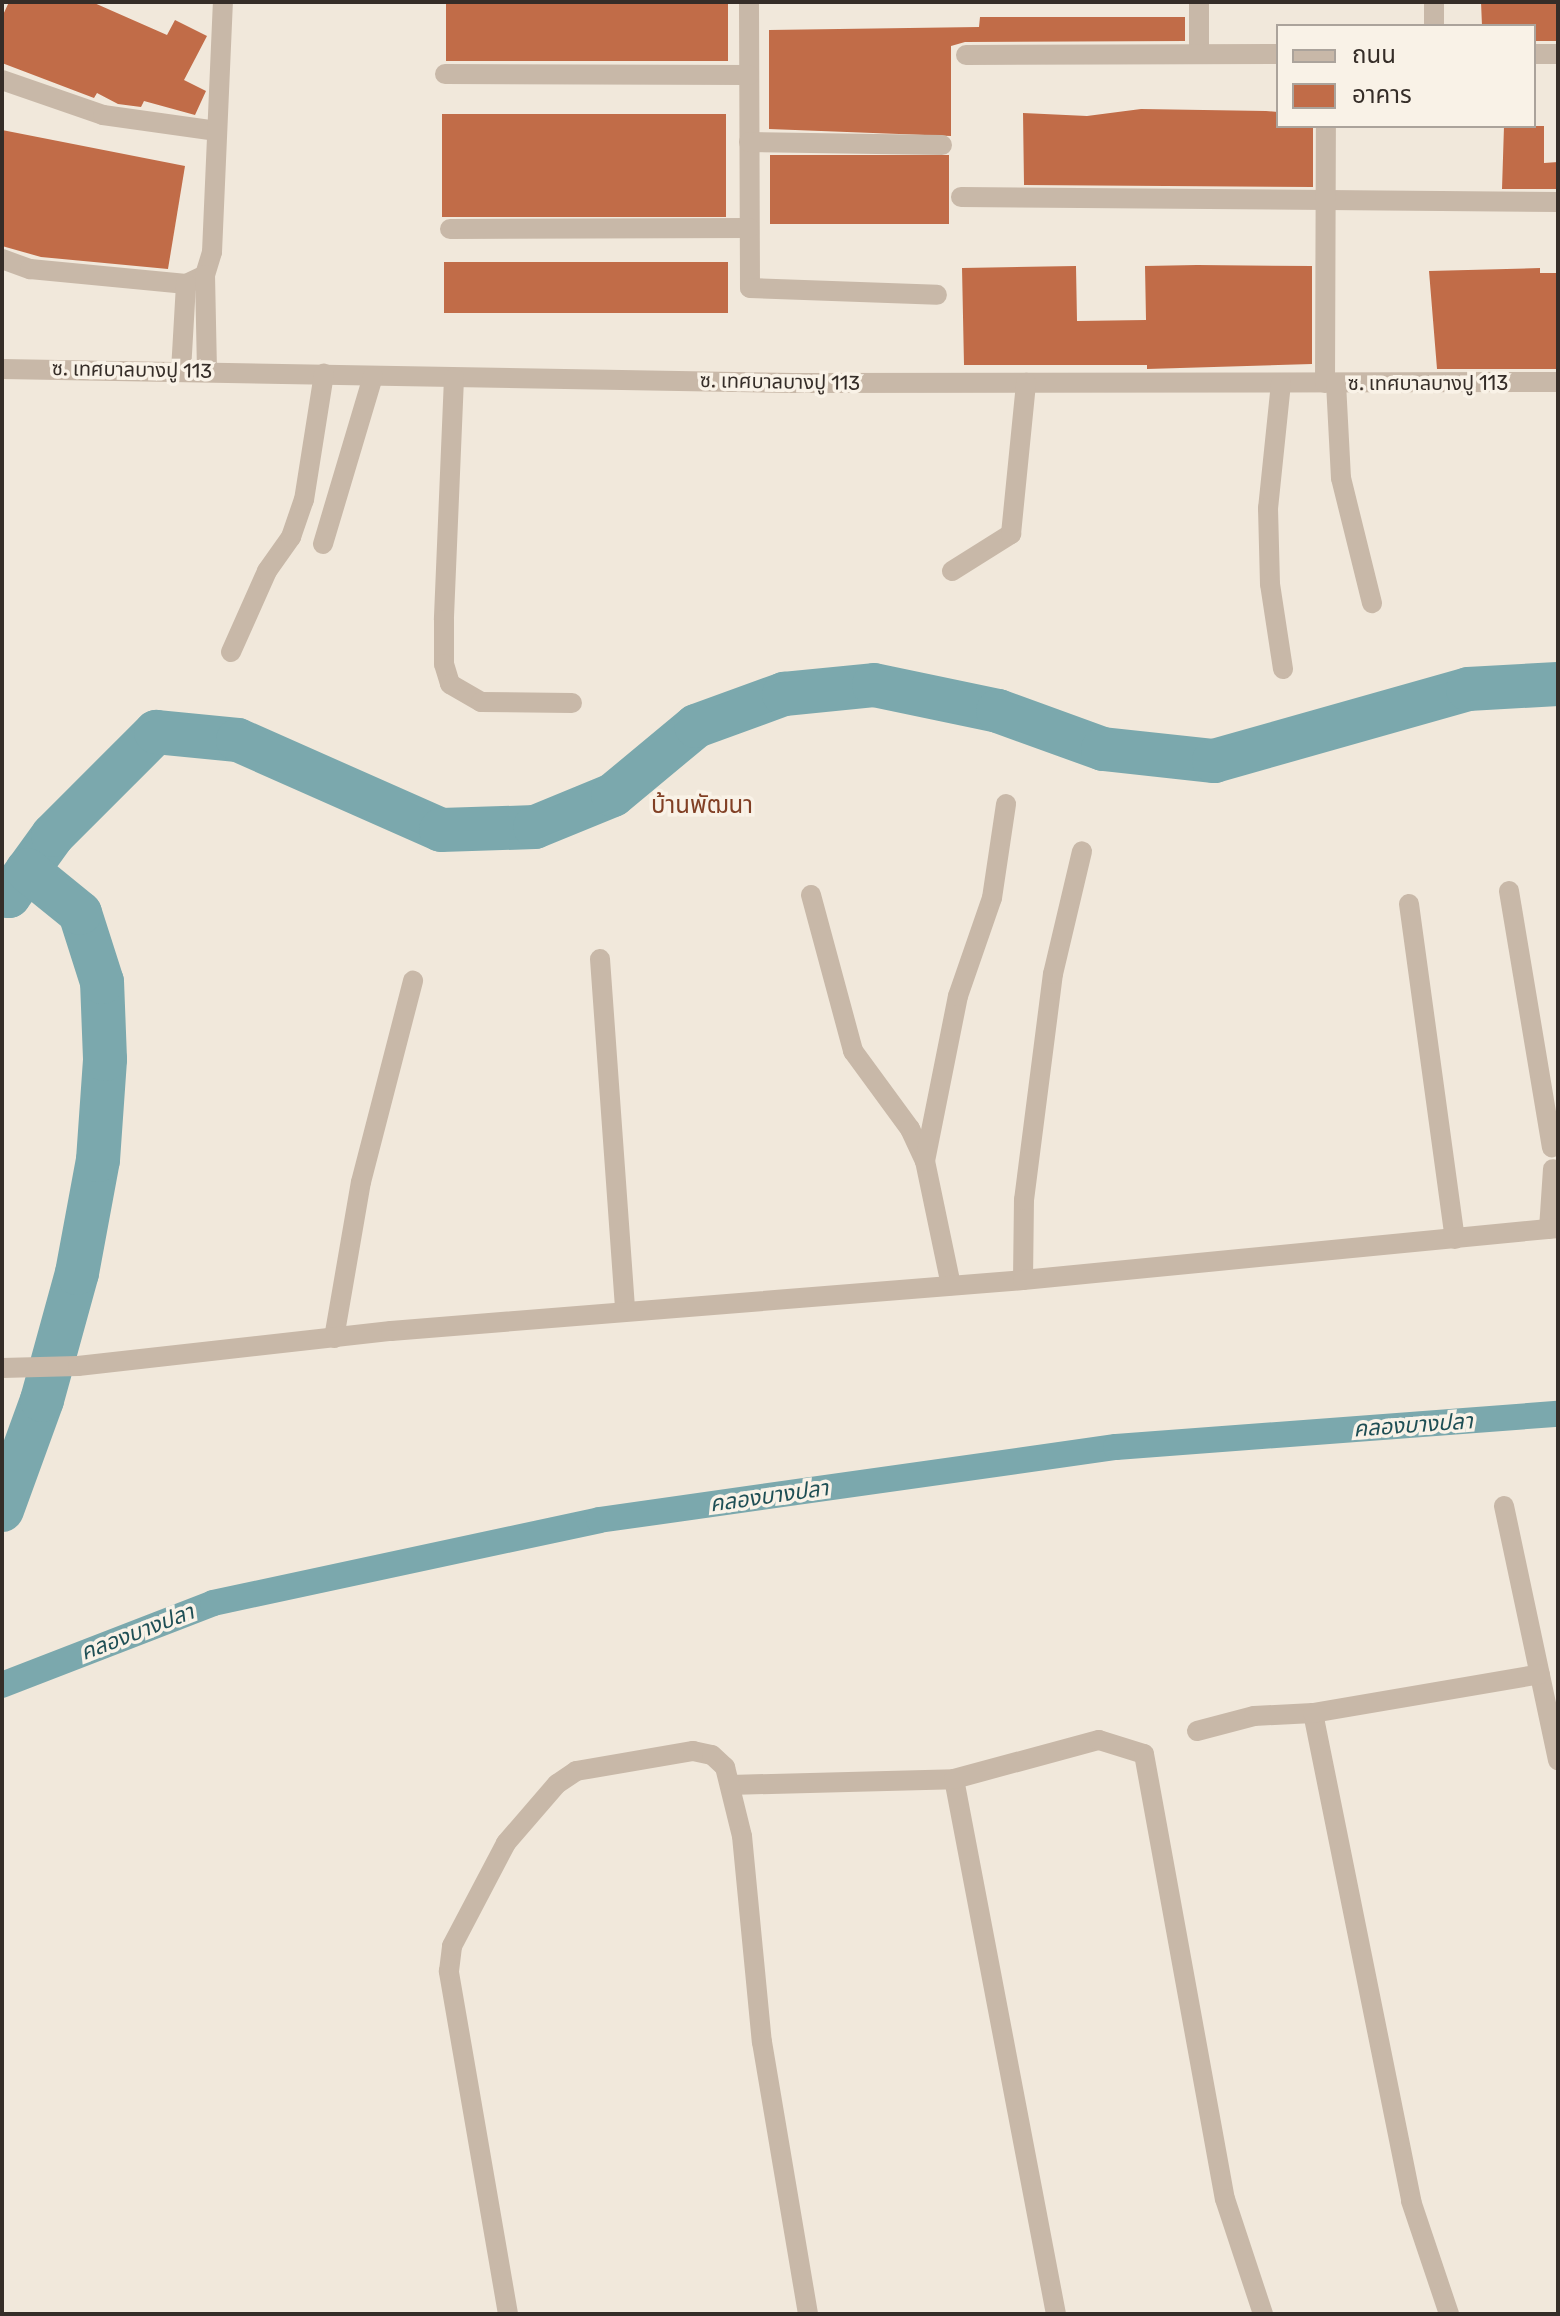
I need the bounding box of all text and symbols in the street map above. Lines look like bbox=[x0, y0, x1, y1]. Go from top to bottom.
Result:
legend bbox=[1276, 24, 1536, 128]
text: ถนน bbox=[1352, 41, 1396, 69]
text: อาคาร bbox=[1352, 81, 1412, 109]
street label: ซ. เทศบาลบางปู 113 bbox=[52, 357, 212, 383]
street label: ซ. เทศบาลบางปู 113 bbox=[700, 369, 860, 395]
street label: ซ. เทศบาลบางปู 113 bbox=[1348, 371, 1508, 395]
district label: บ้านพัฒนา bbox=[651, 792, 753, 820]
water label: คลองบางปลา bbox=[1353, 1408, 1473, 1442]
water label: คลองบางปลา bbox=[708, 1475, 830, 1517]
water label: คลองบางปลา bbox=[77, 1598, 197, 1666]

